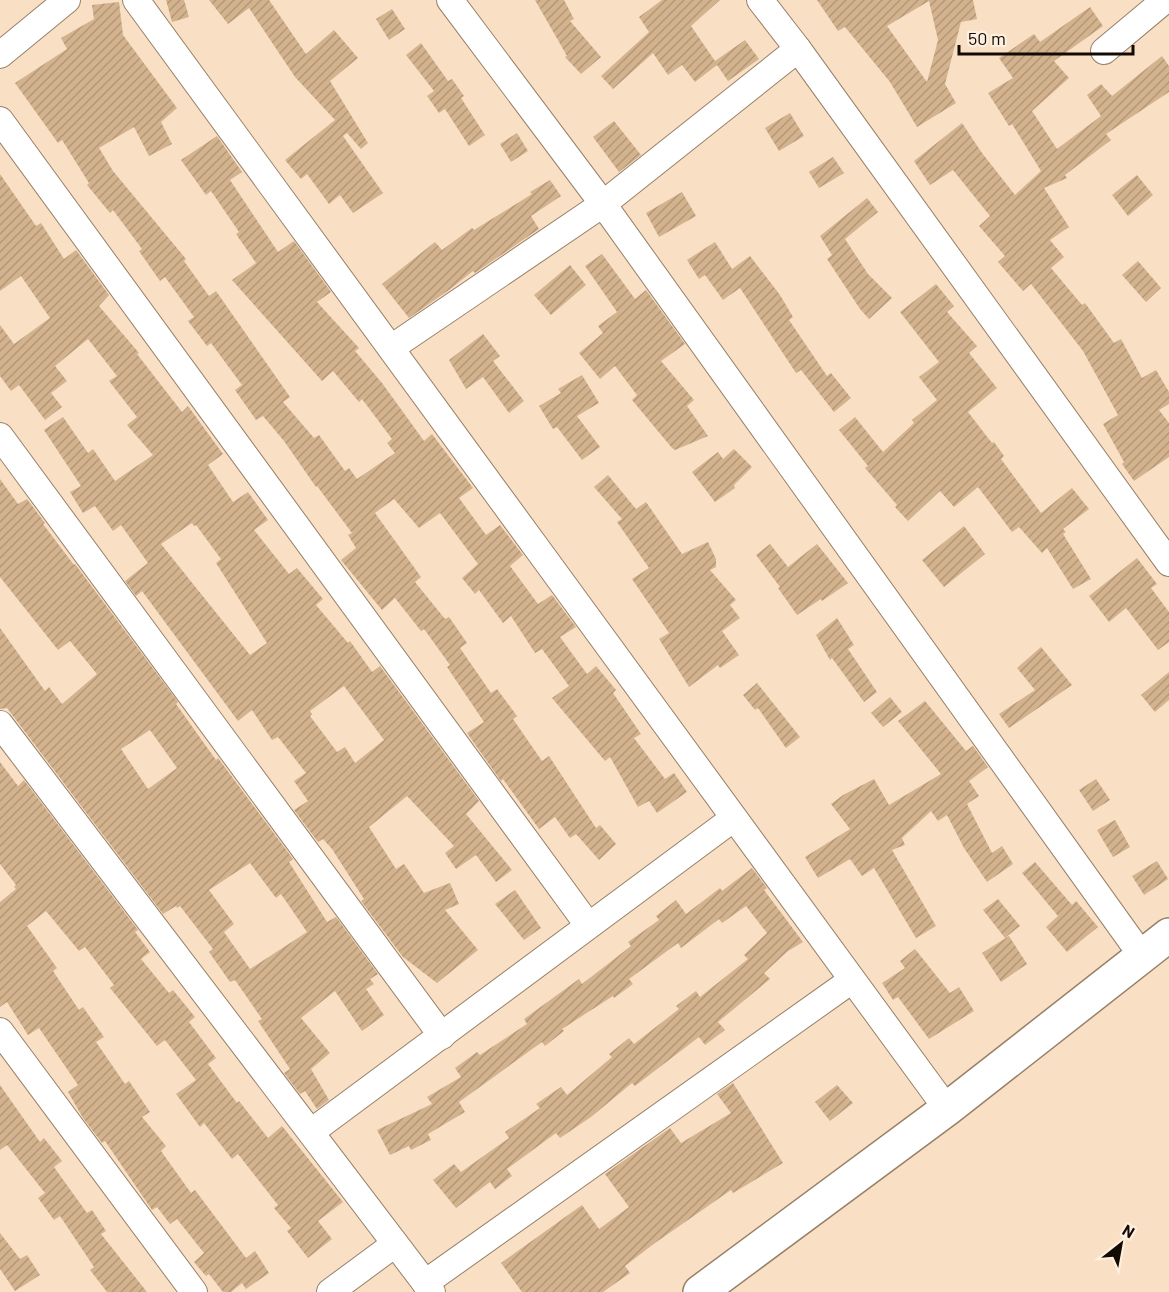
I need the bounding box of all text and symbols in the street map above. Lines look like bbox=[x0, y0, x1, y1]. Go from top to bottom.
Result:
scale bar bbox=[959, 18, 1133, 56]
text: 50 m bbox=[968, 27, 1006, 49]
north arrow bbox=[1091, 1214, 1151, 1274]
text: N bbox=[1120, 1220, 1138, 1242]

